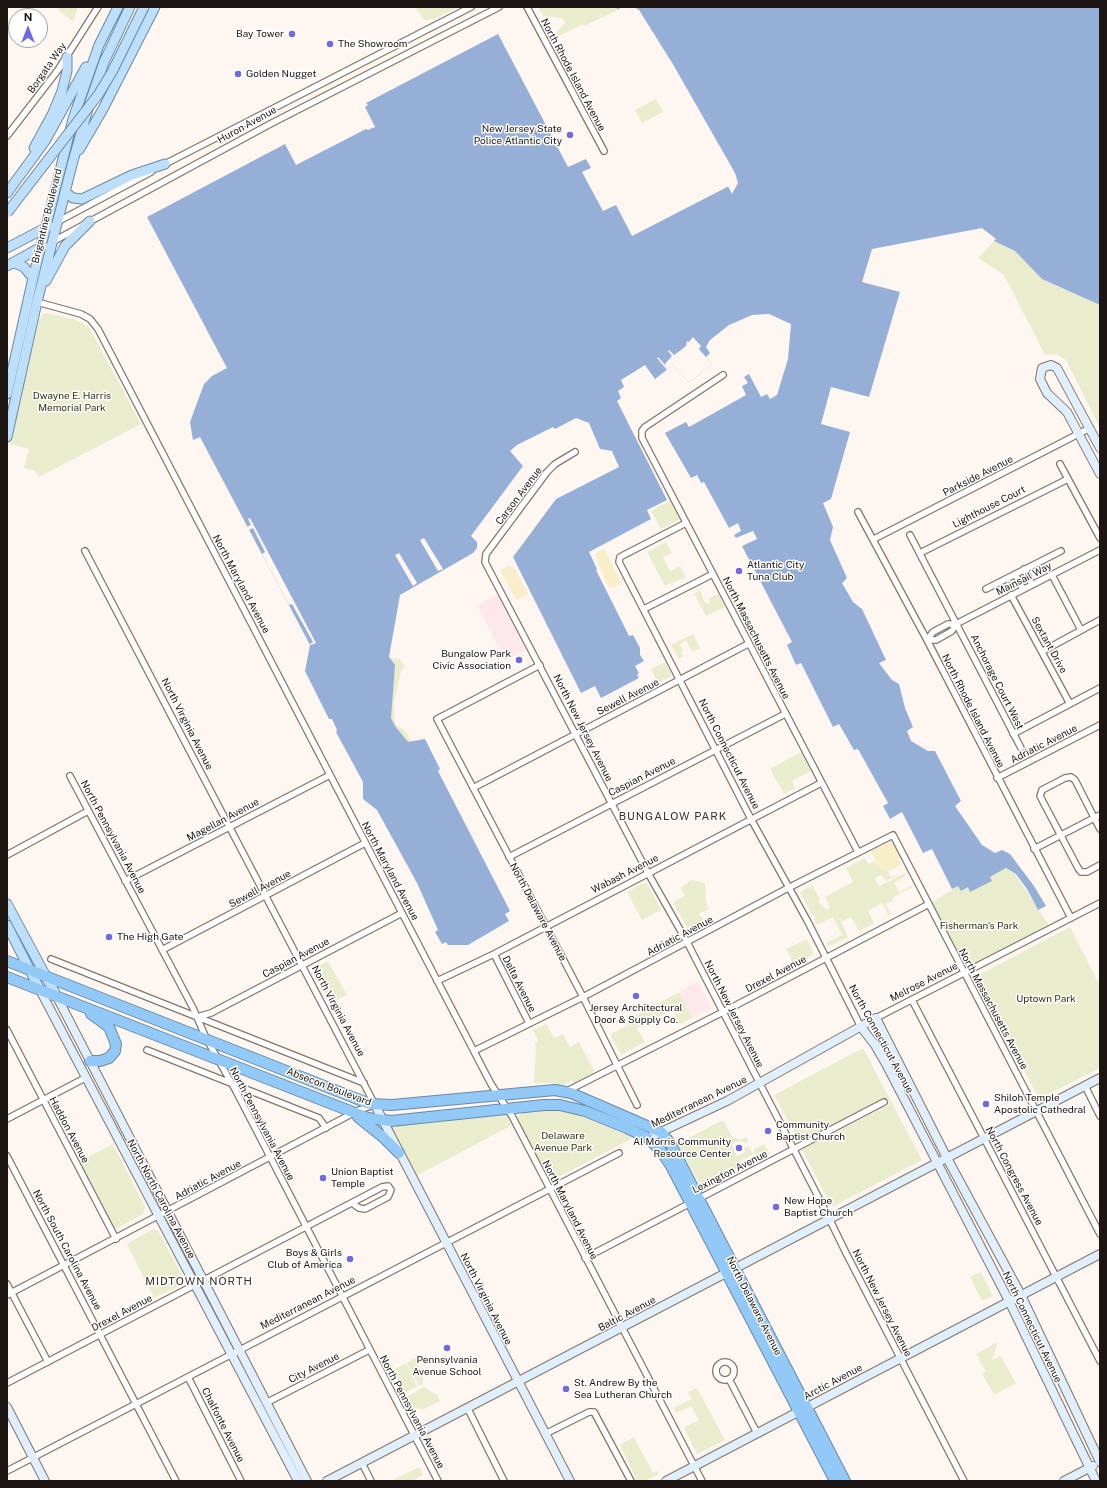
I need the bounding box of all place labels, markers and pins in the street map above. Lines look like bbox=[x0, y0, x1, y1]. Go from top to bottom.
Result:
place label: Bay Tower bbox=[236, 28, 284, 40]
marker: Bay Tower bbox=[287, 29, 297, 39]
place label: The Showroom bbox=[338, 38, 407, 50]
marker: The Showroom bbox=[325, 39, 335, 49]
place label: Golden Nugget bbox=[246, 68, 316, 80]
marker: Golden Nugget bbox=[233, 69, 243, 79]
place label: New Jersey State Police Atlantic City bbox=[474, 123, 562, 146]
marker: New Jersey State Police Atlantic City bbox=[565, 130, 575, 140]
place label: Atlantic City Tuna Club bbox=[747, 559, 804, 582]
marker: Atlantic City Tuna Club bbox=[734, 566, 744, 576]
place label: Bungalow Park Civic Association bbox=[433, 648, 511, 672]
marker: Bungalow Park Civic Association bbox=[514, 655, 524, 665]
place label: The High Gate bbox=[117, 931, 183, 943]
marker: The High Gate bbox=[104, 932, 114, 942]
marker: Jersey Architectural Door & Supply Co. bbox=[631, 991, 641, 1001]
place label: Jersey Architectural Door & Supply Co. bbox=[589, 1002, 683, 1026]
place label: Shiloh Temple Apostolic Cathedral bbox=[994, 1092, 1086, 1116]
marker: Shiloh Temple Apostolic Cathedral bbox=[981, 1099, 991, 1109]
place label: Community Baptist Church bbox=[776, 1119, 845, 1142]
marker: Community Baptist Church bbox=[763, 1126, 773, 1136]
place label: Al Morris Community Resource Center bbox=[633, 1136, 731, 1160]
marker: Al Morris Community Resource Center bbox=[734, 1143, 744, 1153]
place label: Union Baptist Temple bbox=[331, 1166, 393, 1190]
marker: Union Baptist Temple bbox=[318, 1173, 328, 1183]
place label: New Hope Baptist Church bbox=[784, 1195, 853, 1218]
marker: New Hope Baptist Church bbox=[771, 1202, 781, 1212]
place label: Boys & Girls Club of America bbox=[267, 1247, 342, 1270]
marker: Boys & Girls Club of America bbox=[345, 1254, 355, 1264]
marker: Pennsylvania Avenue School bbox=[442, 1343, 452, 1353]
place label: Pennsylvania Avenue School bbox=[413, 1354, 481, 1378]
place label: St. Andrew By the Sea Lutheran Church bbox=[574, 1377, 672, 1400]
marker: St. Andrew By the Sea Lutheran Church bbox=[561, 1384, 571, 1394]

